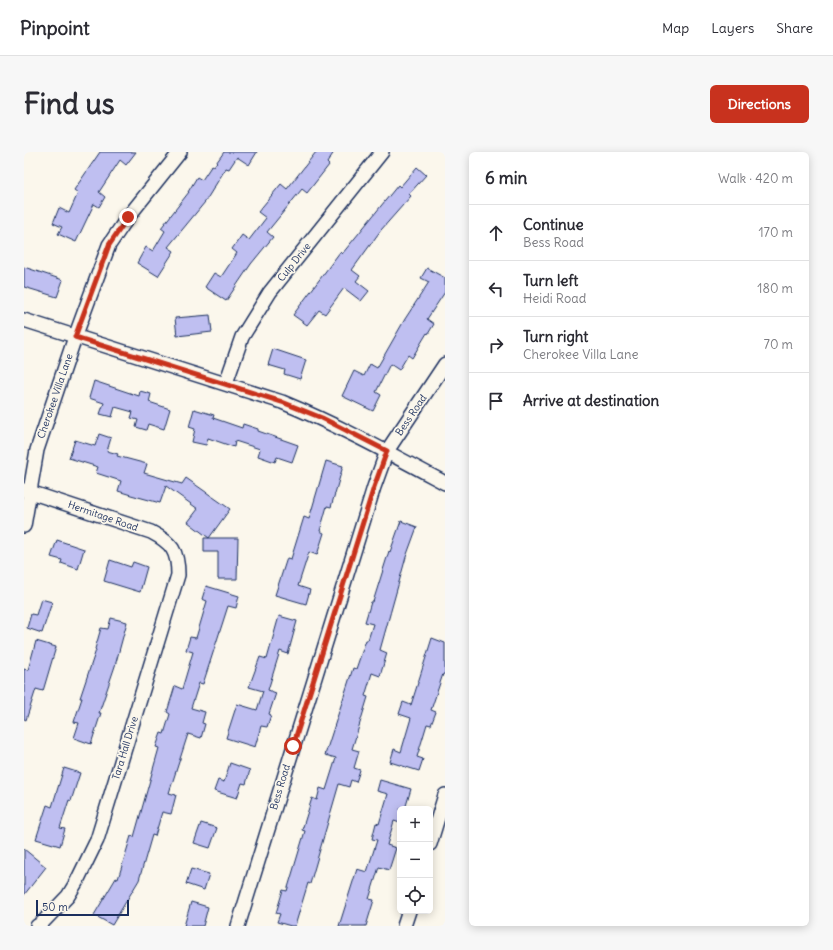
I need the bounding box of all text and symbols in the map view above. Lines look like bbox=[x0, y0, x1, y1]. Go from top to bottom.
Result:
text: Pinpoint bbox=[20, 16, 90, 40]
text: Map bbox=[662, 19, 689, 37]
text: Layers bbox=[711, 19, 754, 37]
text: Share bbox=[776, 19, 813, 37]
button: Directions bbox=[710, 85, 809, 123]
text: Find us bbox=[24, 86, 115, 122]
text: 6 min bbox=[485, 167, 527, 189]
text: Walk · 420 m bbox=[718, 170, 793, 187]
route end bbox=[119, 208, 137, 226]
text: Continue bbox=[523, 215, 584, 234]
icon: ahead bbox=[485, 222, 507, 244]
text: 170 m bbox=[758, 224, 793, 241]
text: Bess Road bbox=[523, 234, 584, 251]
street label: Culp Drive bbox=[274, 240, 314, 284]
text: Turn left bbox=[523, 271, 578, 290]
icon: left bbox=[485, 278, 507, 300]
text: 180 m bbox=[757, 280, 793, 297]
text: Heidi Road bbox=[523, 290, 586, 307]
text: Turn right bbox=[523, 327, 588, 346]
icon: right bbox=[485, 334, 507, 356]
text: 70 m bbox=[764, 336, 793, 353]
text: Cherokee Villa Lane bbox=[523, 346, 639, 363]
street label: Cherokee Villa Lane bbox=[34, 352, 76, 440]
icon: arrive bbox=[485, 390, 507, 412]
text: Arrive at destination bbox=[523, 391, 659, 410]
street label: Bess Road bbox=[393, 392, 430, 438]
street label: Hermitage Road bbox=[66, 498, 140, 534]
street label: Tara Hall Drive bbox=[109, 715, 141, 781]
route start bbox=[284, 737, 302, 755]
street label: Bess Road bbox=[267, 763, 293, 811]
map controls bbox=[397, 806, 433, 914]
button: + bbox=[397, 806, 433, 842]
button: − bbox=[397, 842, 433, 878]
button: locate bbox=[397, 878, 433, 914]
scale bar bbox=[36, 898, 129, 917]
text: 50 m bbox=[42, 900, 68, 914]

